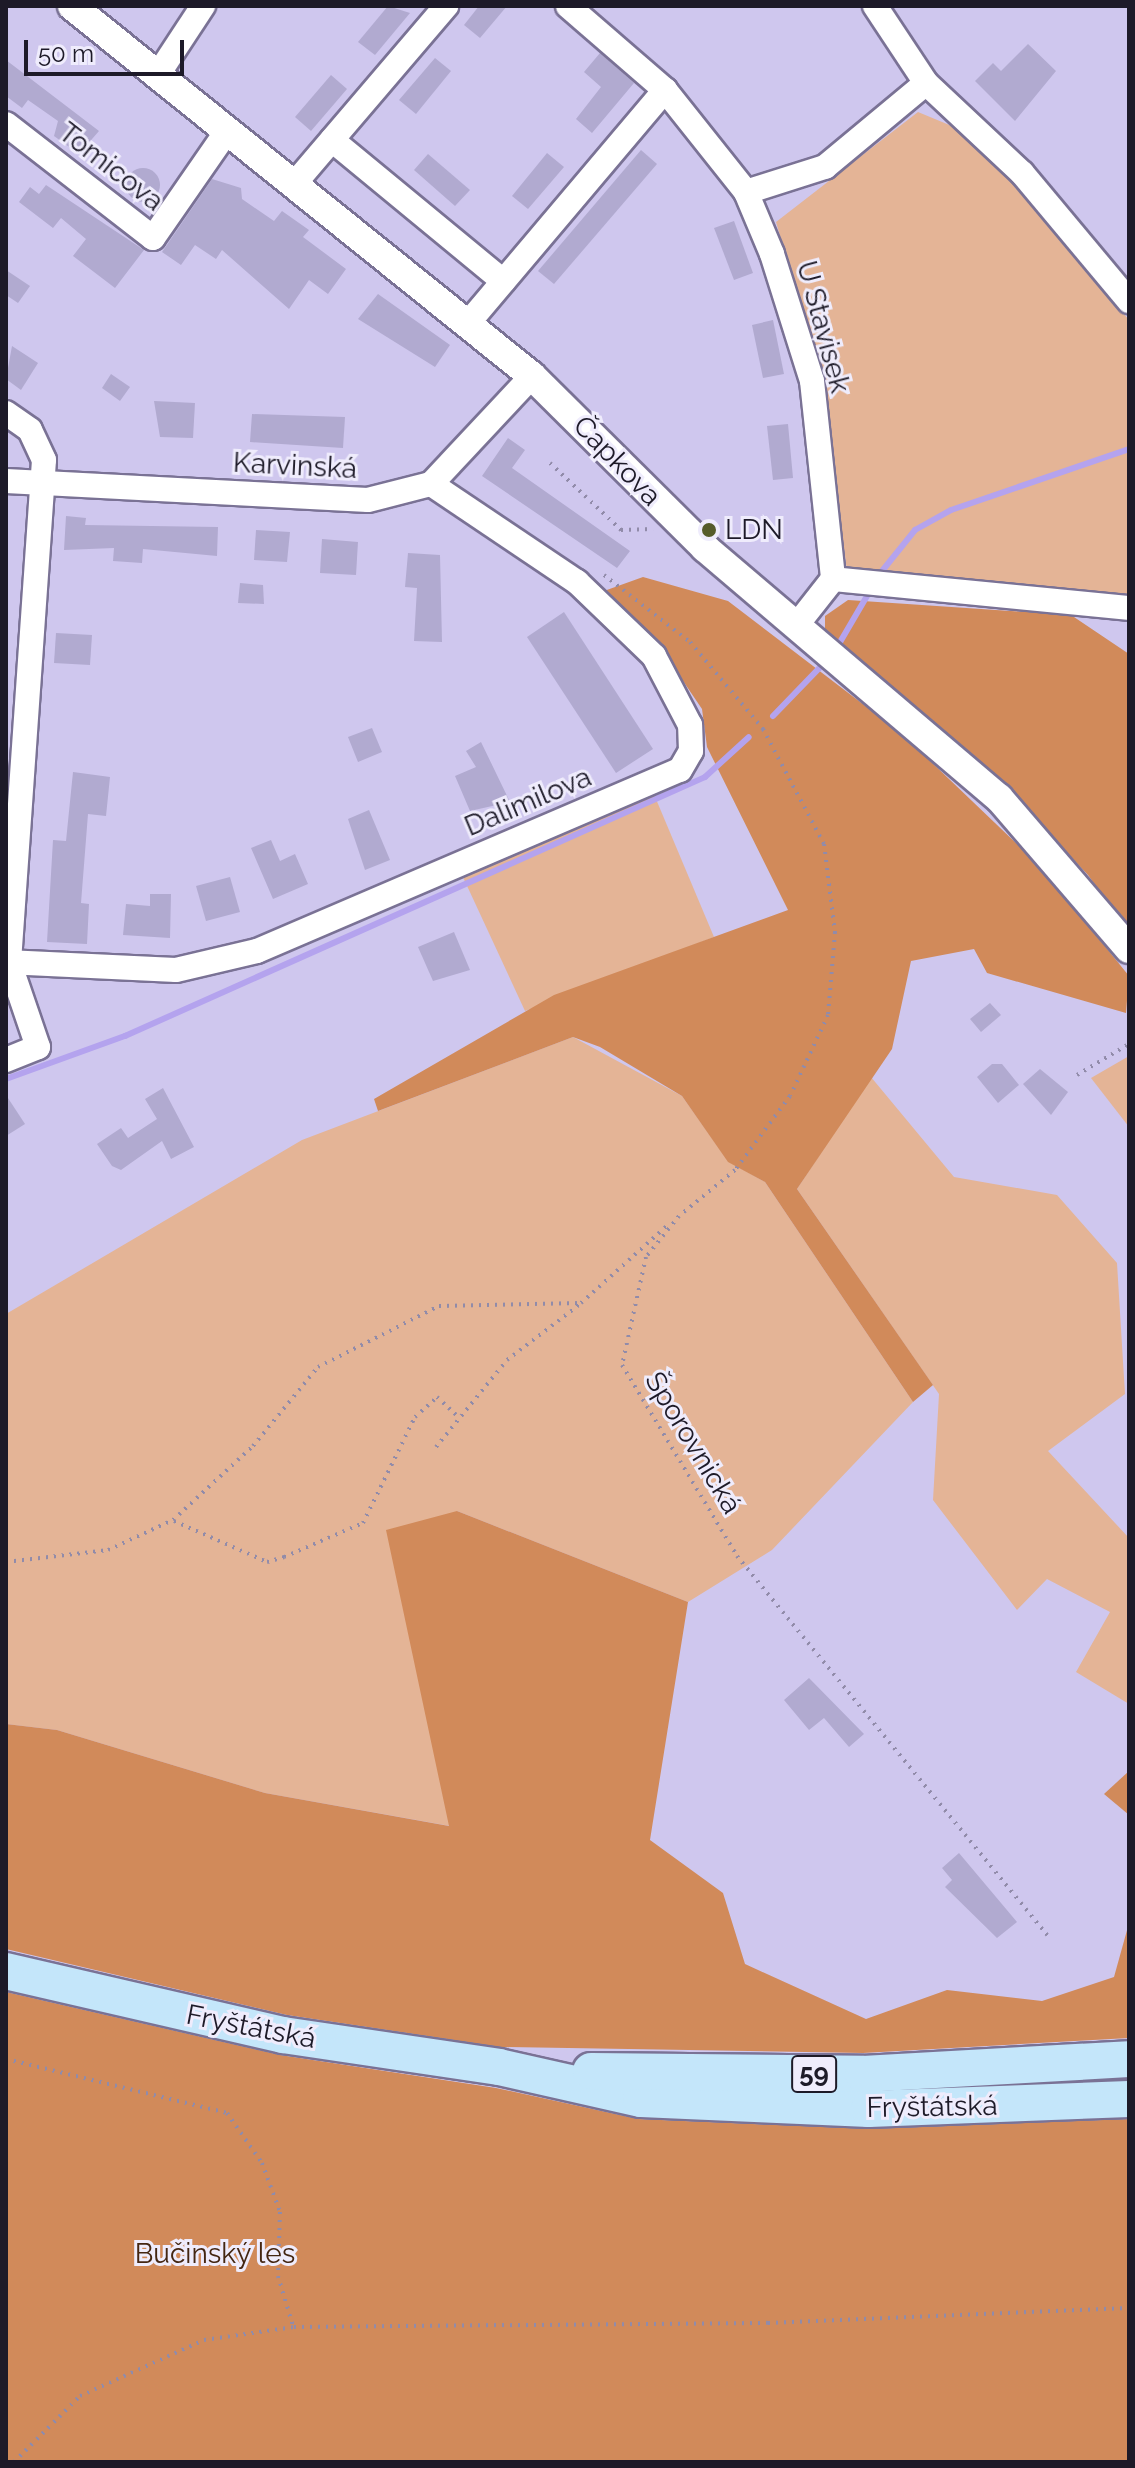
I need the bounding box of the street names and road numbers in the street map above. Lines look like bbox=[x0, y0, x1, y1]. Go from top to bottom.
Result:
street label: Tomicova bbox=[52, 116, 170, 218]
street label: U Stavisek bbox=[789, 257, 857, 397]
street label: Čapkova bbox=[566, 409, 668, 513]
street label: Karvinská bbox=[232, 446, 358, 486]
street label: Dalimilova bbox=[460, 760, 596, 844]
street label: Šporovnická bbox=[638, 1366, 748, 1520]
street label: Fryštátská bbox=[183, 1998, 319, 2056]
road number: 59 bbox=[790, 2052, 838, 2096]
street label: Fryštátská bbox=[866, 2089, 998, 2125]

